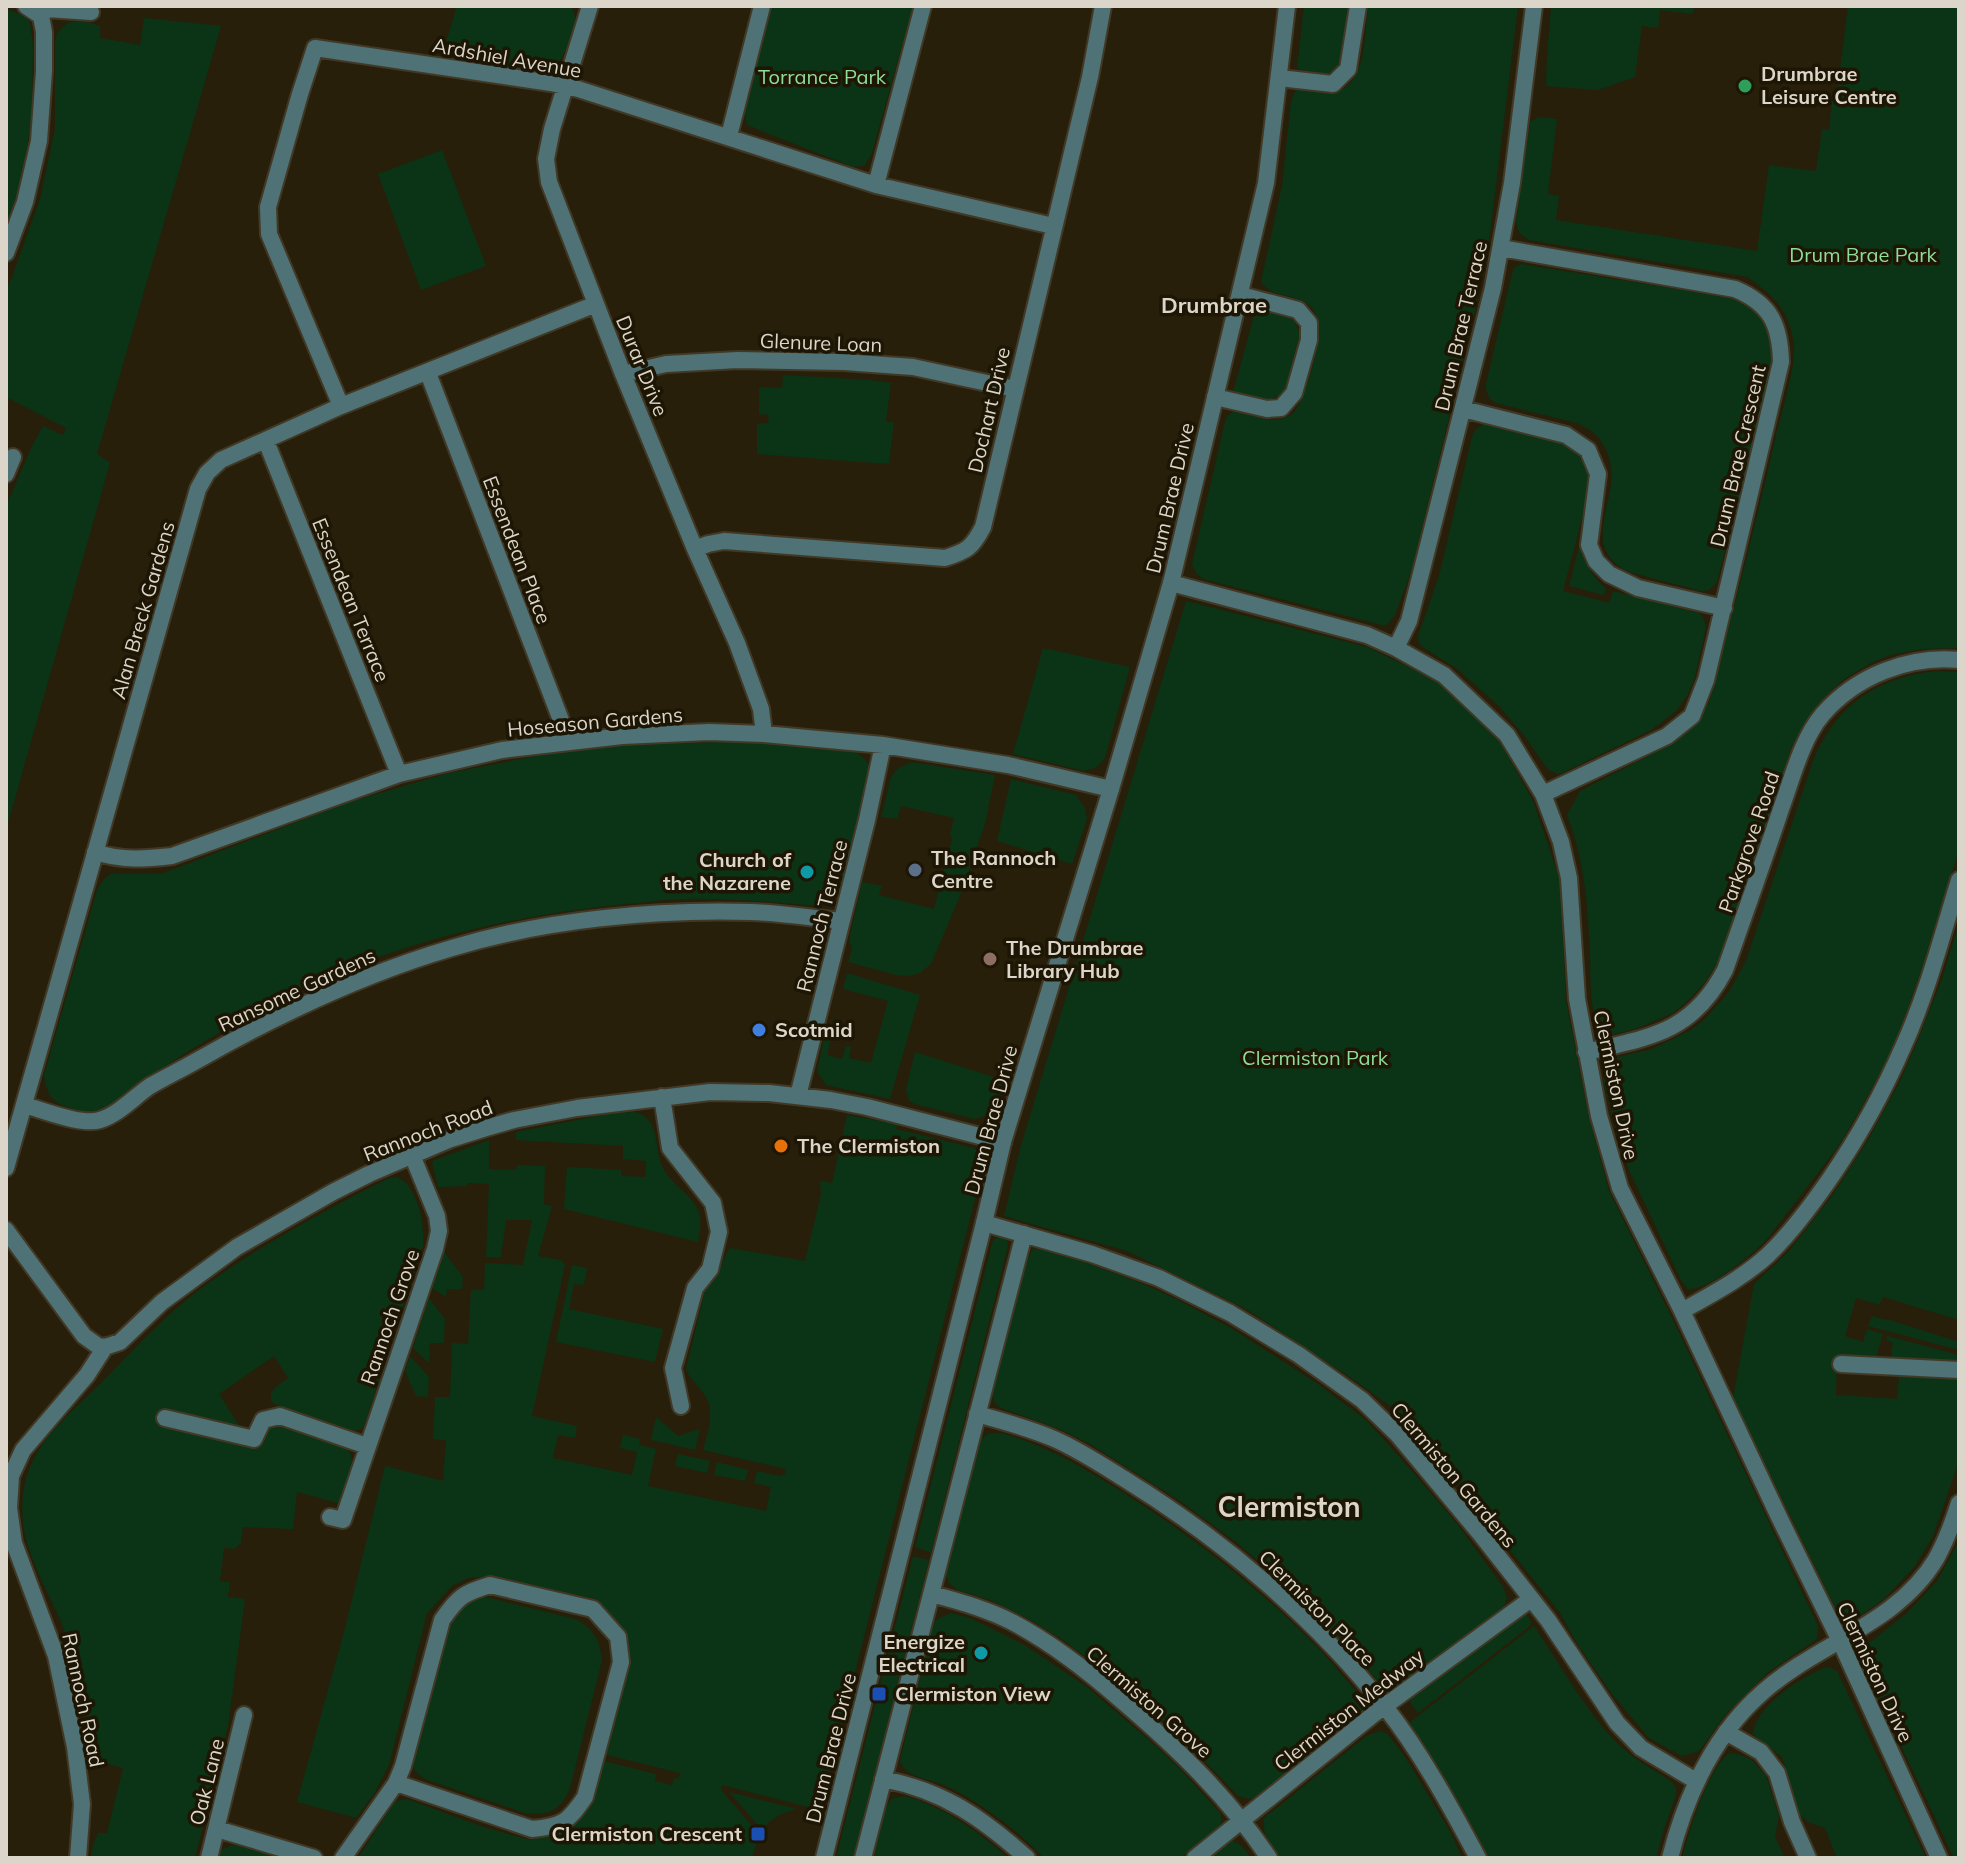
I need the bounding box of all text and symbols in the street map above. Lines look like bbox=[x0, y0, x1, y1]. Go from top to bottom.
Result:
street label: Ardshiel Avenue bbox=[431, 32, 583, 83]
place label: Drumbrae Leisure Centre bbox=[1761, 61, 1897, 109]
park label: Torrance Park bbox=[758, 64, 887, 89]
marker: Drumbrae Leisure Centre bbox=[1736, 77, 1754, 95]
street label: Drum Brae Terrace bbox=[1429, 238, 1492, 413]
park label: Drum Brae Park bbox=[1789, 242, 1937, 267]
district label: Drumbrae bbox=[1161, 291, 1267, 319]
street label: Durar Drive bbox=[611, 312, 674, 420]
street label: Glenure Loan bbox=[759, 328, 883, 357]
street label: Dochart Drive bbox=[962, 345, 1015, 475]
street label: Drum Brae Crescent bbox=[1704, 362, 1771, 549]
street label: Drum Brae Drive bbox=[1140, 420, 1199, 576]
street label: Essendean Place bbox=[478, 472, 557, 627]
street label: Essendean Terrace bbox=[307, 514, 396, 685]
street label: Alan Breck Gardens bbox=[105, 518, 180, 702]
street label: Hoseason Gardens bbox=[506, 701, 684, 742]
street label: Parkgrove Road bbox=[1713, 768, 1784, 916]
street label: Rannoch Terrace bbox=[791, 837, 853, 995]
place label: The Rannoch Centre bbox=[931, 845, 1056, 893]
place label: Church of the Nazarene bbox=[663, 847, 792, 895]
marker: The Rannoch Centre bbox=[906, 861, 924, 879]
marker: Church of the Nazarene bbox=[798, 863, 816, 881]
place label: The Drumbrae Library Hub bbox=[1006, 935, 1143, 983]
street label: Ransome Gardens bbox=[214, 942, 379, 1037]
marker: The Drumbrae Library Hub bbox=[981, 950, 999, 968]
street label: Clermiston Drive bbox=[1588, 1008, 1645, 1162]
place label: Scotmid bbox=[775, 1017, 853, 1042]
marker: Scotmid bbox=[750, 1021, 768, 1039]
street label: Drum Brae Drive bbox=[959, 1042, 1022, 1197]
park label: Clermiston Park bbox=[1242, 1045, 1389, 1070]
street label: Rannoch Road bbox=[360, 1094, 496, 1167]
place label: The Clermiston bbox=[797, 1133, 940, 1158]
marker: The Clermiston bbox=[772, 1137, 790, 1155]
street label: Rannoch Grove bbox=[355, 1246, 424, 1388]
street label: Clermiston Gardens bbox=[1386, 1397, 1523, 1553]
district label: Clermiston bbox=[1217, 1489, 1361, 1524]
street label: Clermiston Place bbox=[1254, 1544, 1381, 1671]
street label: Clermiston Drive bbox=[1832, 1597, 1919, 1746]
place label: Energize Electrical bbox=[879, 1629, 965, 1677]
street label: Rannoch Road bbox=[57, 1631, 110, 1769]
street label: Clermiston Grove bbox=[1081, 1640, 1217, 1763]
street label: Clermiston Medway bbox=[1269, 1643, 1429, 1776]
marker: Energize Electrical bbox=[972, 1644, 990, 1662]
street label: Drum Brae Drive bbox=[800, 1670, 861, 1825]
place label: Clermiston View bbox=[895, 1681, 1051, 1706]
marker: Clermiston View bbox=[870, 1685, 888, 1703]
street label: Oak Lane bbox=[184, 1736, 229, 1828]
place label: Clermiston Crescent bbox=[551, 1821, 742, 1846]
marker: Clermiston Crescent bbox=[749, 1825, 767, 1843]

